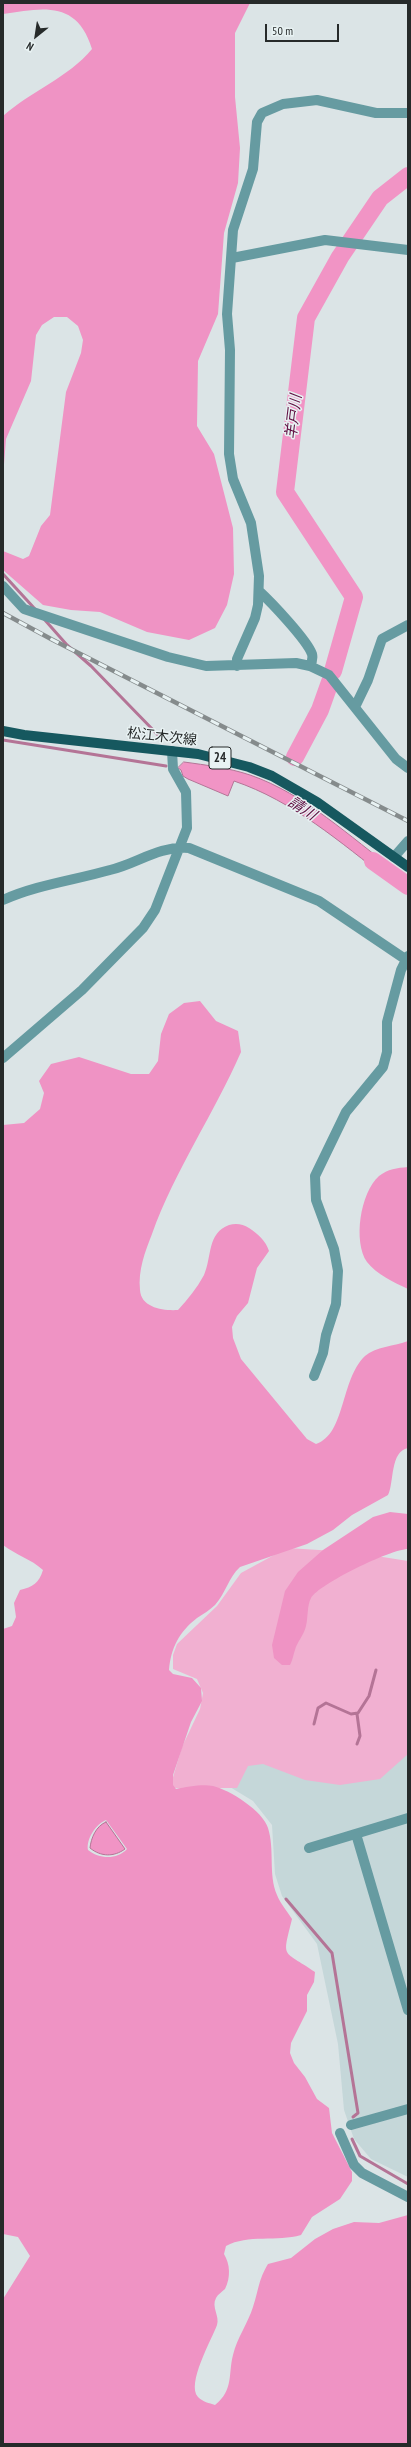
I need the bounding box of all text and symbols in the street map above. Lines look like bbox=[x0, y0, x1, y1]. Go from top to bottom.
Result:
north arrow bbox=[16, 16, 56, 56]
scale bar bbox=[267, 16, 341, 42]
text: 50 m bbox=[272, 23, 293, 38]
text: N bbox=[24, 39, 36, 54]
water label: 羊戸川 bbox=[282, 394, 306, 440]
street label: 松江木次線 bbox=[126, 725, 198, 749]
road number: 24 bbox=[209, 747, 231, 769]
water label: 請川 bbox=[285, 793, 319, 825]

